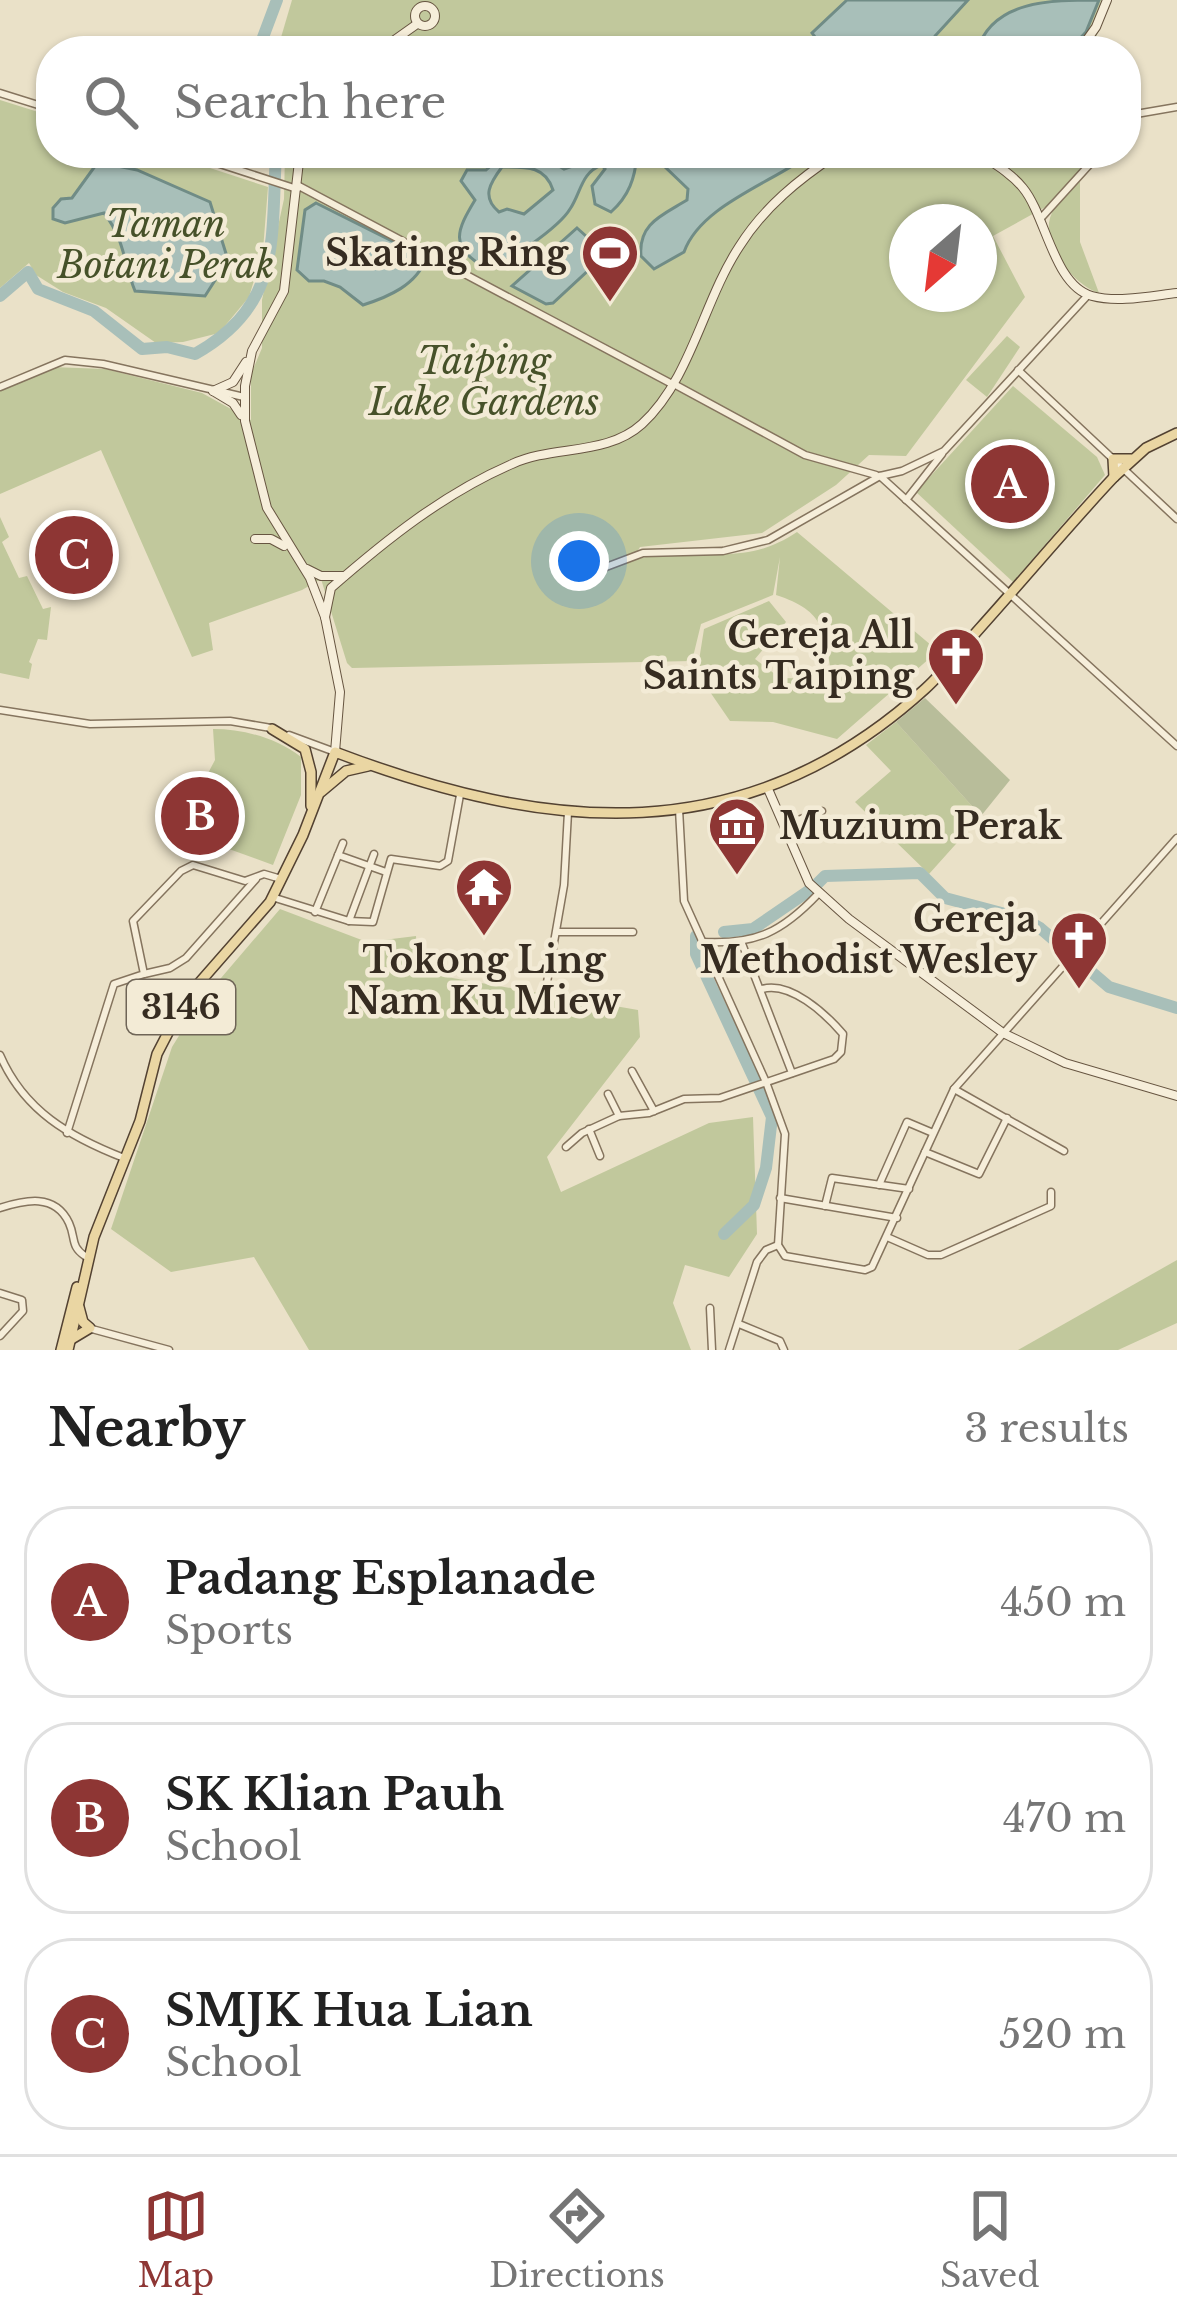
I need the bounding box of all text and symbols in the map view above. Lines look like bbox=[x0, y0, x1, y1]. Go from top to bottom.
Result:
search box bbox=[36, 36, 1141, 168]
icon: search bbox=[78, 69, 144, 135]
text: Search here bbox=[174, 74, 446, 130]
park label: Taman Botani Perak bbox=[56, 202, 274, 288]
north arrow bbox=[889, 204, 997, 312]
sports icon: Skating Ring bbox=[579, 222, 641, 304]
place label: Skating Ring bbox=[325, 231, 569, 276]
park label: Taiping Lake Gardens bbox=[368, 339, 599, 425]
pin: A bbox=[971, 439, 1049, 529]
pin: C bbox=[35, 510, 113, 600]
your location bbox=[549, 531, 609, 591]
place label: Gereja All Saints Taiping bbox=[643, 613, 915, 699]
church icon: Gereja All Saints Taiping bbox=[925, 625, 987, 707]
pin: B bbox=[161, 771, 239, 861]
museum icon: Muzium Perak bbox=[706, 795, 768, 877]
place label: Muzium Perak bbox=[779, 804, 1063, 849]
temple icon: Tokong Ling Nam Ku Miew bbox=[453, 856, 515, 938]
place label: Gereja Methodist Wesley bbox=[700, 897, 1038, 983]
church icon: Gereja Methodist Wesley bbox=[1048, 909, 1110, 991]
place label: Tokong Ling Nam Ku Miew bbox=[347, 938, 622, 1024]
road number: 3146 bbox=[127, 980, 235, 1034]
text: Nearby bbox=[48, 1397, 245, 1460]
text: 3 results bbox=[964, 1404, 1129, 1453]
text: Padang Esplanade bbox=[165, 1550, 596, 1606]
text: A bbox=[74, 1578, 106, 1627]
text: 450 m bbox=[1000, 1578, 1126, 1627]
text: Sports bbox=[165, 1606, 293, 1655]
text: SK Klian Pauh bbox=[165, 1766, 504, 1822]
text: B bbox=[74, 1794, 106, 1843]
text: 470 m bbox=[1003, 1794, 1126, 1843]
text: School bbox=[165, 1822, 302, 1871]
text: SMJK Hua Lian bbox=[165, 1982, 533, 2038]
text: C bbox=[74, 2010, 106, 2059]
text: 520 m bbox=[999, 2010, 1126, 2059]
text: School bbox=[165, 2038, 302, 2087]
tab: Map bbox=[138, 2183, 214, 2296]
tab: Directions bbox=[489, 2183, 665, 2296]
tab: Saved bbox=[940, 2183, 1039, 2296]

